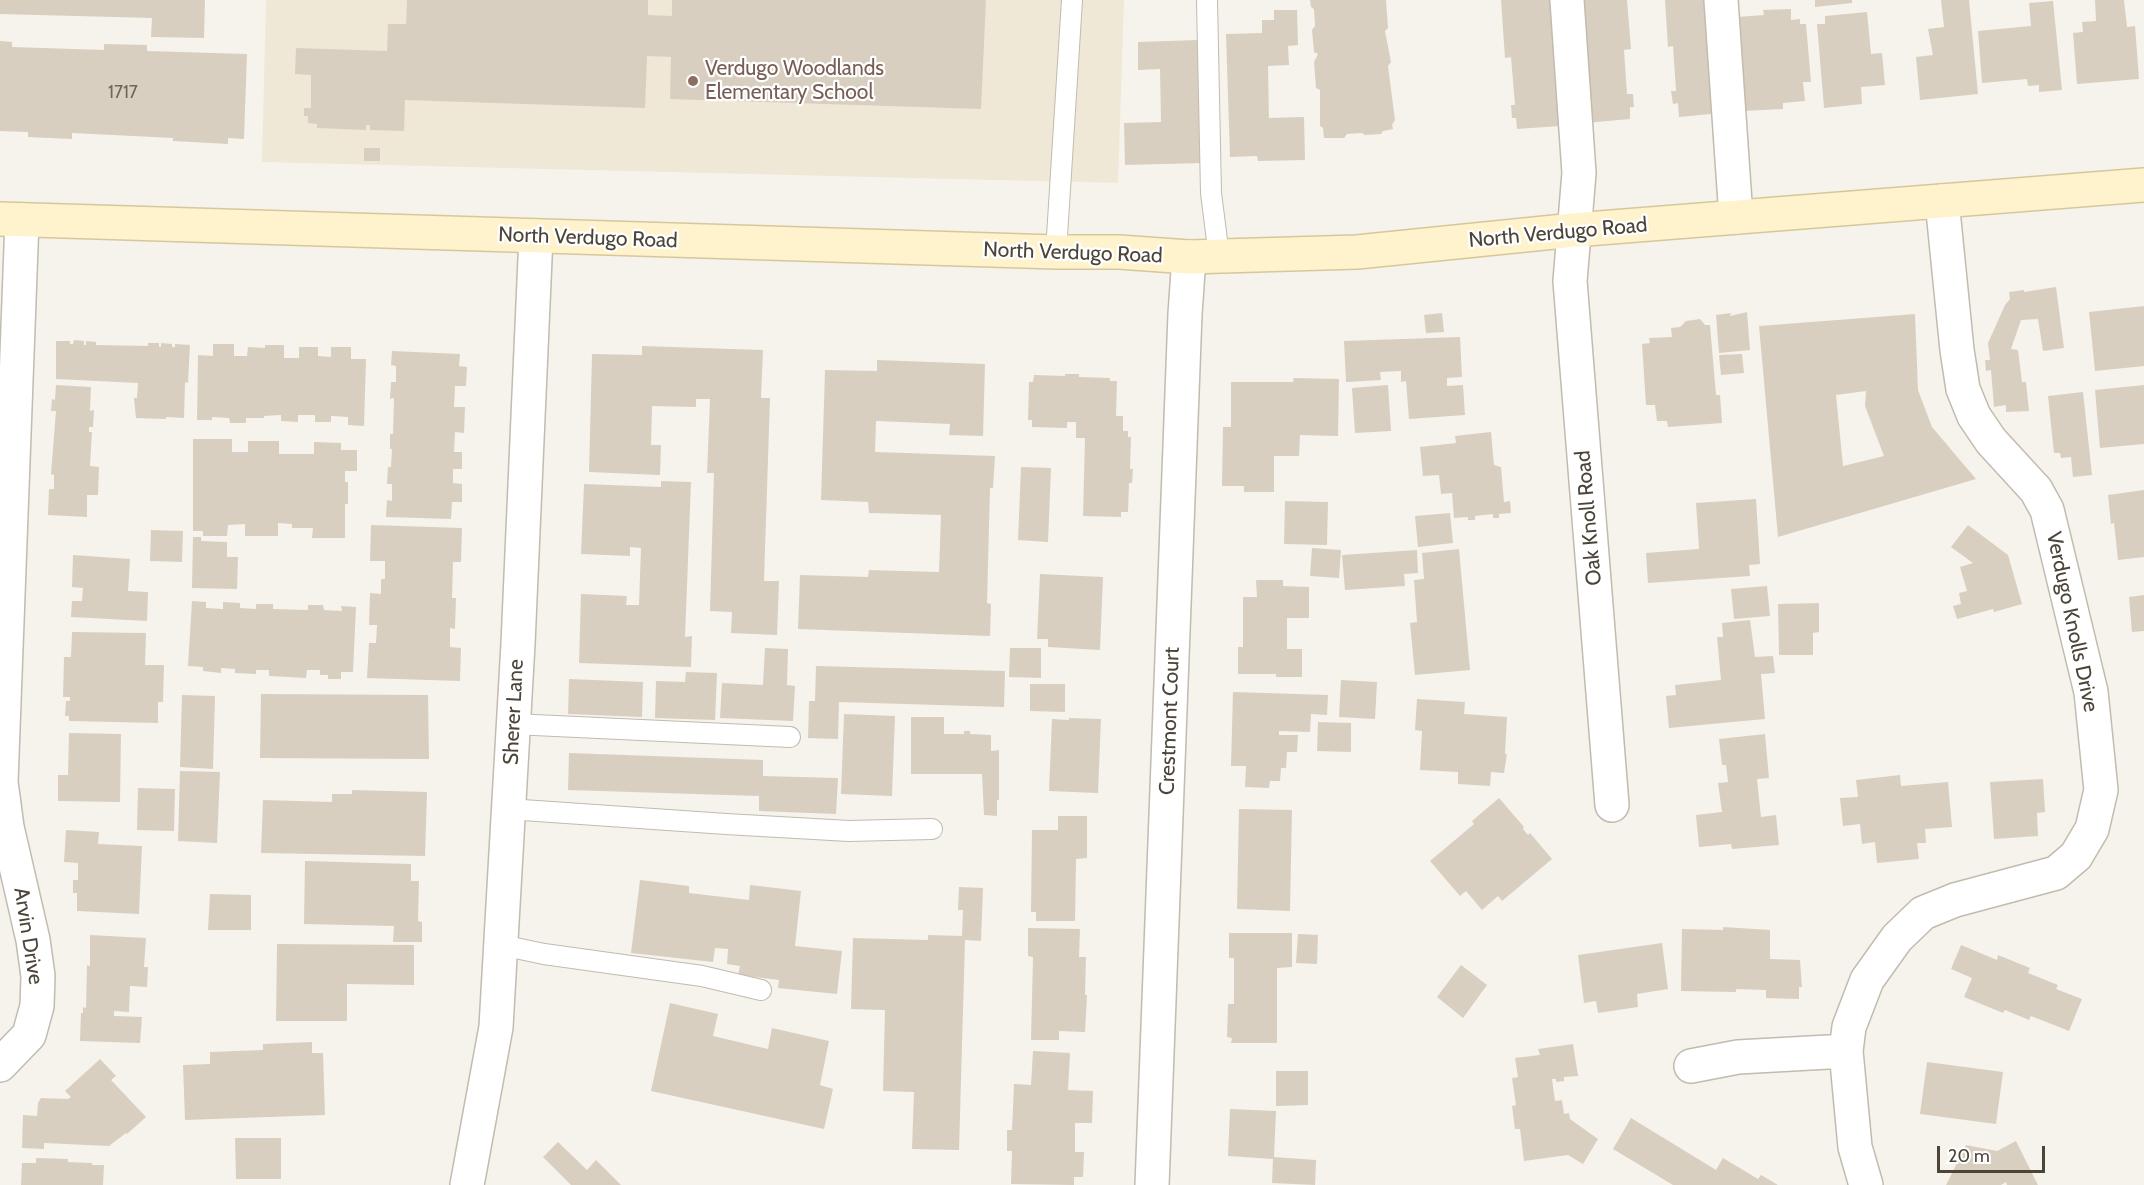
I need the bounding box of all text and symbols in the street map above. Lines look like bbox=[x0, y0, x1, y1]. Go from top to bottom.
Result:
place label: Verdugo Woodlands Elementary School bbox=[705, 56, 884, 106]
marker: Verdugo Woodlands Elementary School bbox=[686, 74, 700, 88]
house number: 1717 bbox=[108, 82, 138, 104]
street label: North Verdugo Road bbox=[1468, 213, 1648, 253]
street label: North Verdugo Road bbox=[498, 222, 678, 254]
street label: North Verdugo Road bbox=[983, 237, 1163, 269]
street label: Oak Knoll Road bbox=[1571, 449, 1607, 587]
street label: Verdugo Knolls Drive bbox=[2041, 530, 2103, 714]
street label: Crestmont Court bbox=[1155, 647, 1185, 795]
street label: Sherer Lane bbox=[499, 658, 529, 766]
street label: Arvin Drive bbox=[8, 886, 48, 986]
scale bar bbox=[1940, 1134, 2048, 1172]
text: 20 m bbox=[1948, 1145, 1990, 1167]

